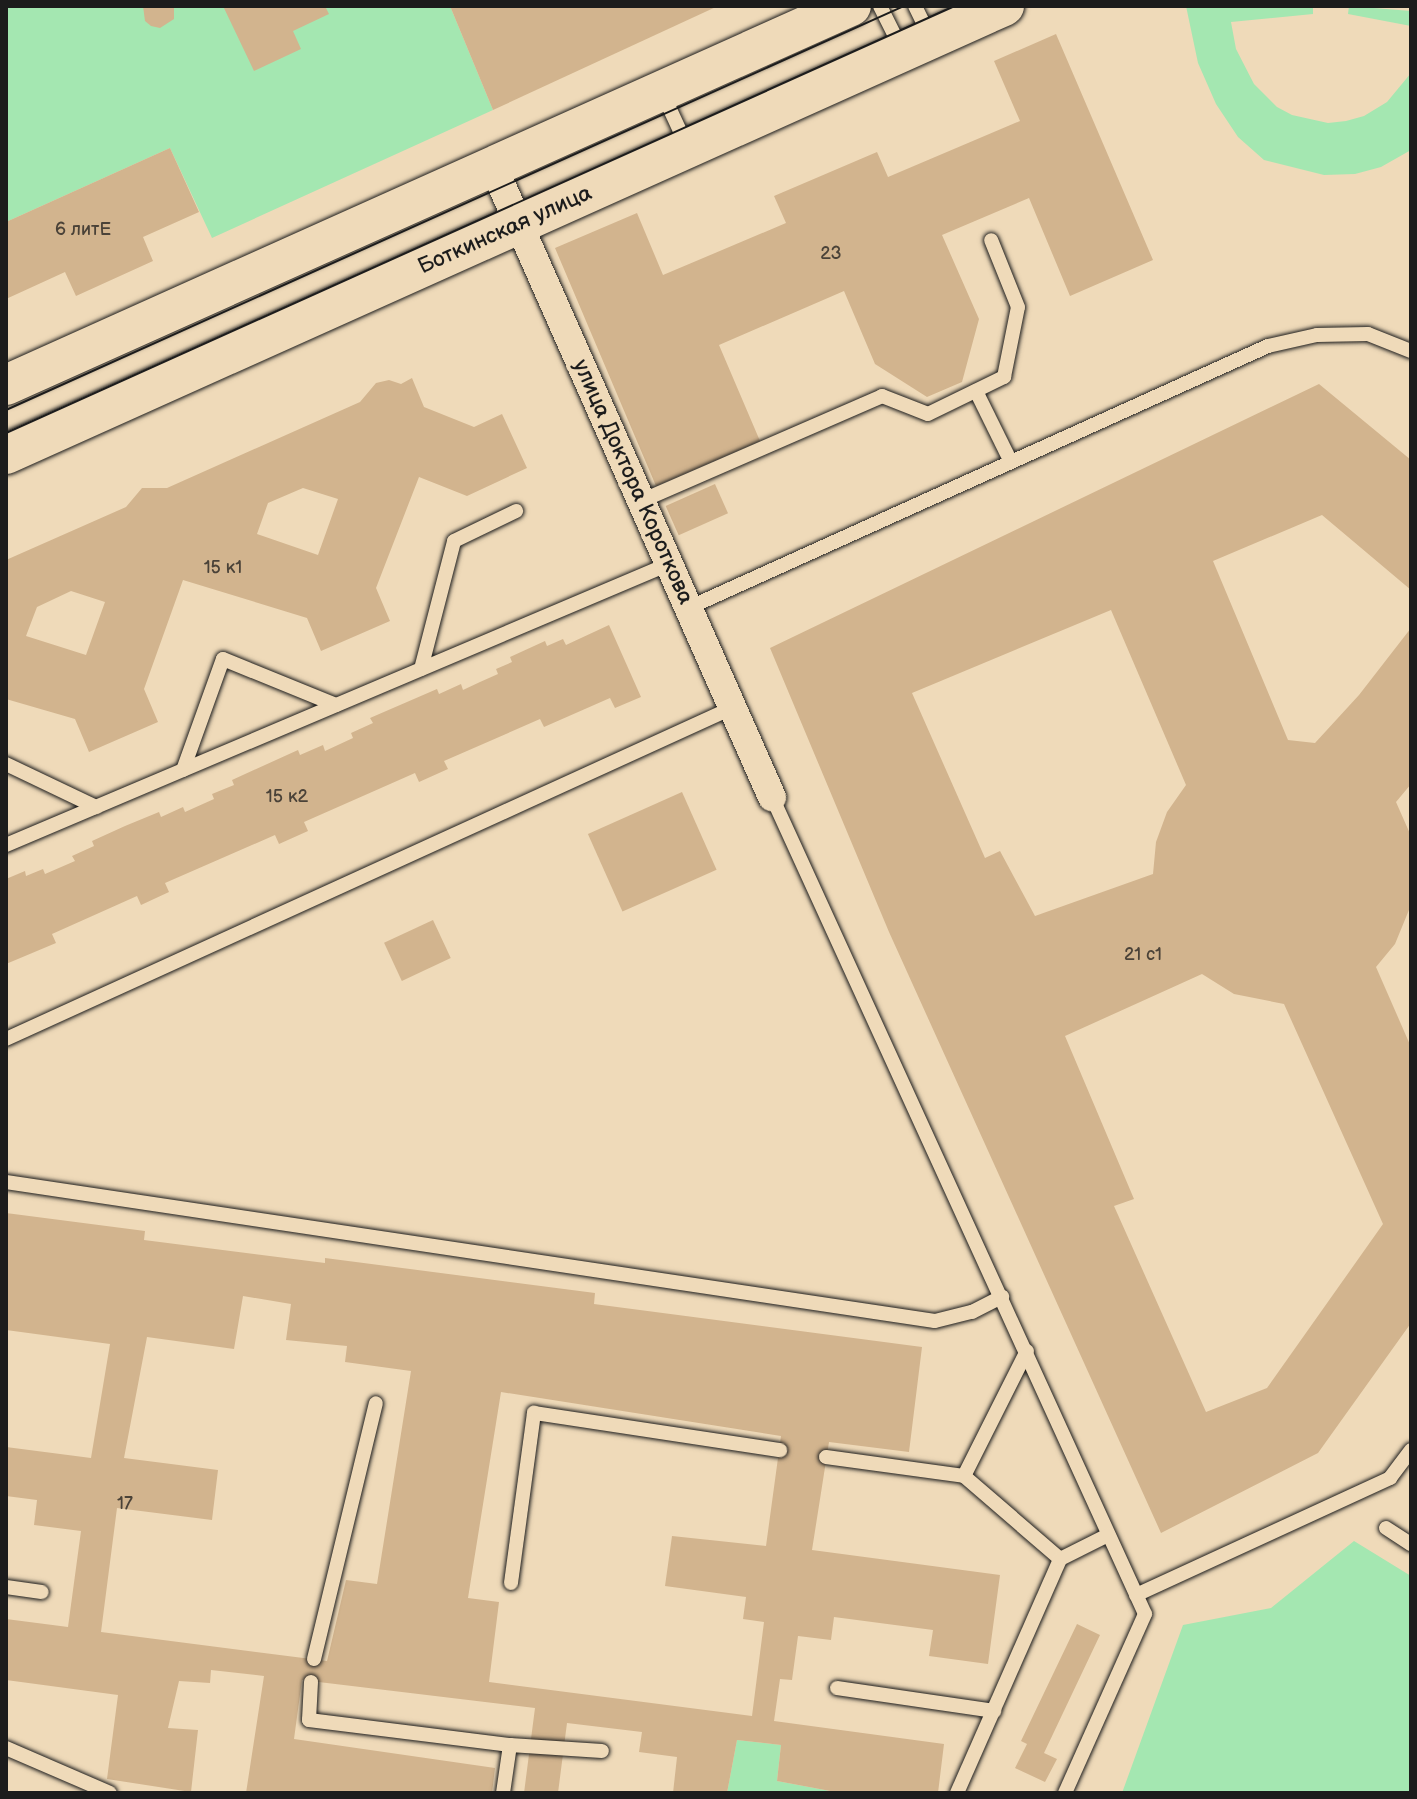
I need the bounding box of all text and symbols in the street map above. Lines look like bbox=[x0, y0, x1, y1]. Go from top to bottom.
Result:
street label: Боткинская улица bbox=[414, 180, 596, 280]
house number: 6 литЕ bbox=[55, 219, 111, 241]
house number: 23 bbox=[820, 243, 842, 265]
street label: улица Доктора Короткова bbox=[567, 356, 699, 608]
house number: 15 к1 bbox=[204, 557, 242, 579]
house number: 15 к2 bbox=[266, 786, 308, 808]
house number: 21 с1 bbox=[1124, 944, 1162, 966]
house number: 17 bbox=[117, 1493, 133, 1515]

